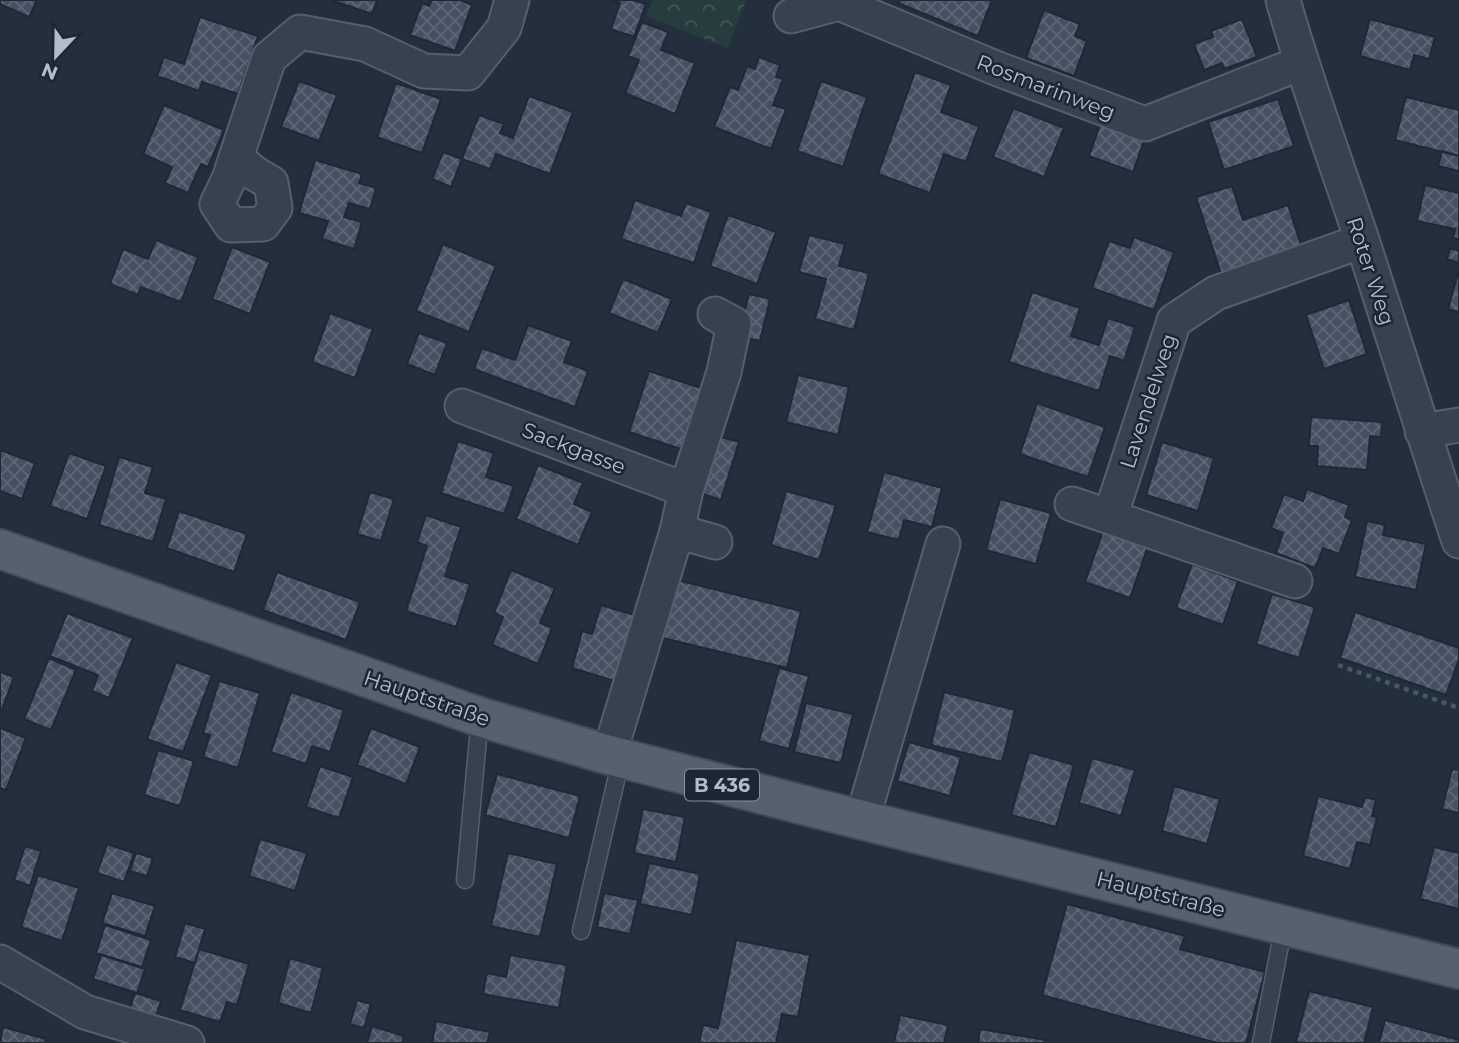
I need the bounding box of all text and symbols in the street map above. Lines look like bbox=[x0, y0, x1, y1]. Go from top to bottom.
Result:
north arrow bbox=[21, 21, 91, 91]
street label: Rosmarinweg bbox=[973, 49, 1119, 125]
text: N bbox=[38, 58, 61, 85]
street label: Roter Weg bbox=[1342, 214, 1400, 328]
street label: Lavendelweg bbox=[1114, 330, 1182, 472]
street label: Sackgasse bbox=[519, 417, 629, 479]
street label: Hauptstraße bbox=[361, 665, 493, 731]
road number: B 436 bbox=[685, 770, 759, 800]
street label: Hauptstraße bbox=[1094, 866, 1228, 922]

